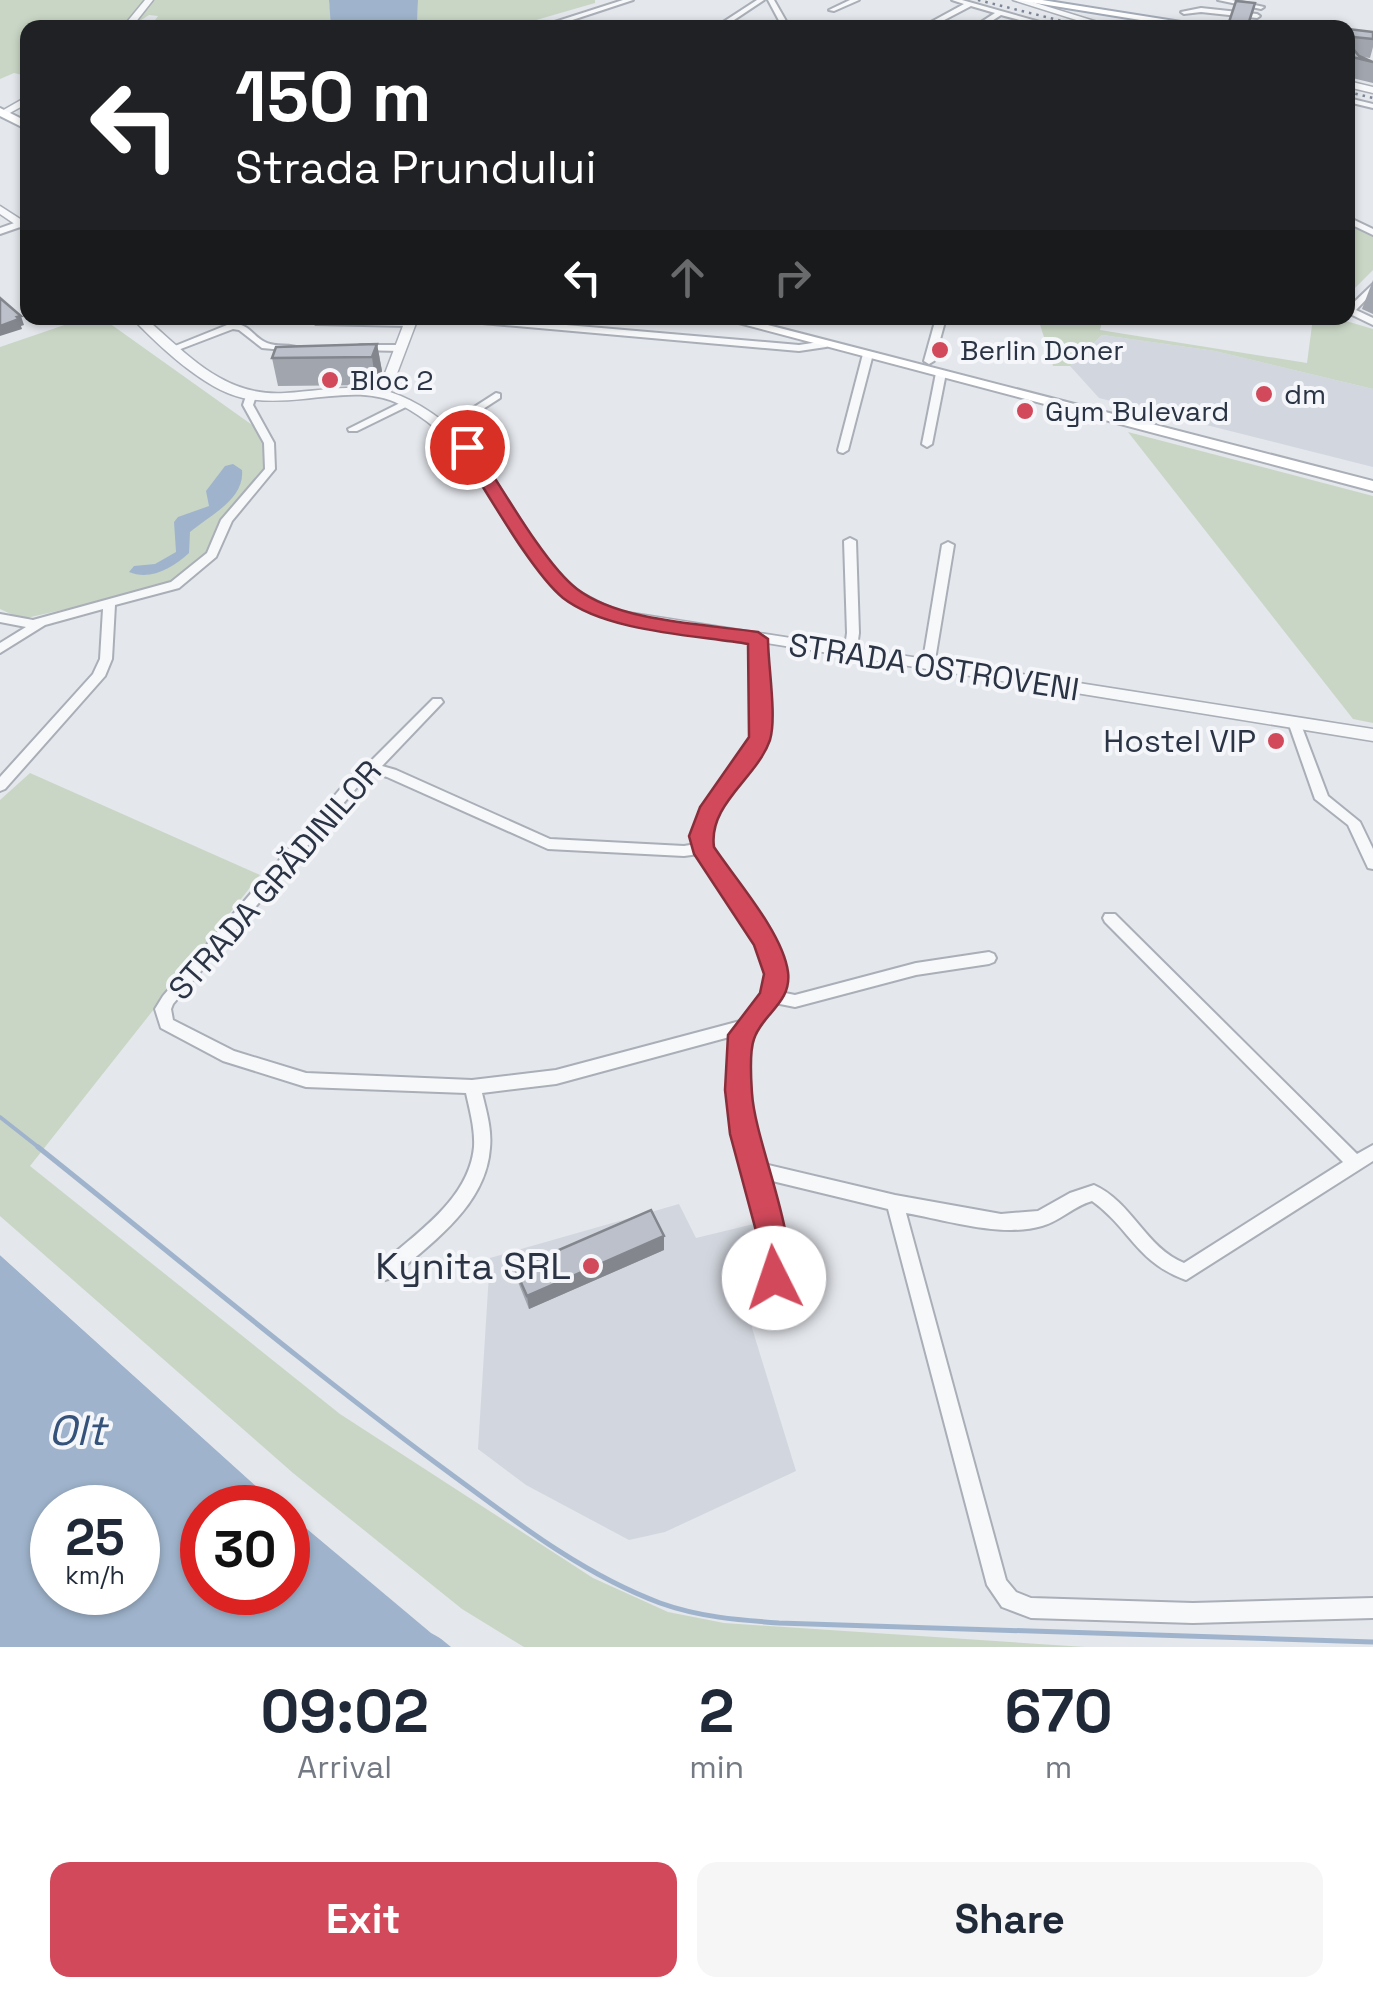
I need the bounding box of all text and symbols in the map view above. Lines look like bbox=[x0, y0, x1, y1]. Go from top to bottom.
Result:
text: 150 m bbox=[235, 52, 432, 141]
icon: left bbox=[70, 60, 200, 190]
text: Strada Prundului bbox=[235, 139, 596, 196]
icon: left bbox=[555, 250, 610, 305]
icon: ahead bbox=[660, 250, 715, 305]
icon: right bbox=[765, 250, 820, 305]
place label: Berlin Doner bbox=[960, 332, 1124, 368]
marker: Berlin Doner bbox=[929, 339, 951, 361]
place label: Bloc 2 bbox=[350, 362, 434, 398]
marker: Bloc 2 bbox=[319, 369, 341, 391]
place label: dm bbox=[1284, 376, 1326, 412]
marker: dm bbox=[1253, 383, 1275, 405]
place label: Gym Bulevard bbox=[1045, 393, 1229, 429]
marker: Gym Bulevard bbox=[1014, 400, 1036, 422]
pin bbox=[425, 405, 510, 490]
icon: arrive bbox=[440, 420, 495, 475]
street label: STRADA OSTROVENI bbox=[786, 624, 1082, 710]
place label: Hostel VIP bbox=[1103, 721, 1256, 761]
marker: Hostel VIP bbox=[1265, 730, 1287, 752]
street label: STRADA GRĂDINILOR bbox=[160, 752, 390, 1008]
position arrow bbox=[722, 1226, 826, 1330]
place label: Kynita SRL bbox=[375, 1242, 571, 1290]
marker: Kynita SRL bbox=[580, 1255, 602, 1277]
water label: Olt bbox=[48, 1404, 110, 1457]
speed limit sign: 30 bbox=[180, 1485, 310, 1615]
text: 25 bbox=[65, 1506, 125, 1570]
text: km/h bbox=[65, 1559, 125, 1591]
text: 09:02 bbox=[260, 1673, 429, 1750]
text: 2 bbox=[699, 1673, 735, 1750]
text: 670 bbox=[1005, 1673, 1113, 1750]
text: Arrival bbox=[297, 1747, 392, 1787]
text: min bbox=[689, 1747, 744, 1787]
text: m bbox=[1045, 1747, 1072, 1787]
button: Exit bbox=[50, 1862, 677, 1977]
button: Share bbox=[697, 1862, 1323, 1977]

